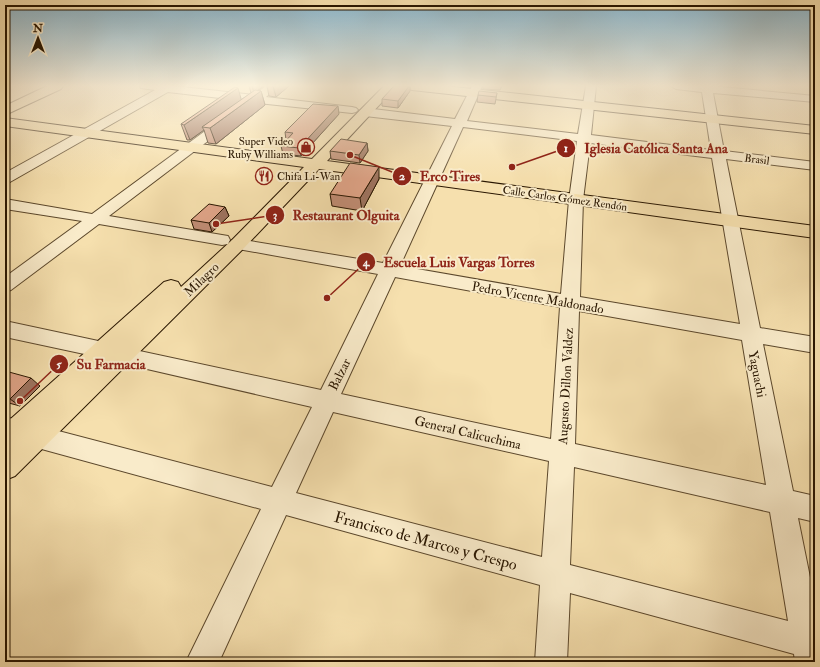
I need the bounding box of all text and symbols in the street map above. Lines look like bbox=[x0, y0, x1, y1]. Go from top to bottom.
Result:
north arrow bbox=[18, 18, 58, 58]
text: N bbox=[32, 22, 44, 35]
place label: Super Video Ruby Williams bbox=[228, 135, 293, 162]
callout: Iglesia Católica Santa Ana bbox=[556, 135, 736, 161]
shop icon: Super Video Ruby Williams bbox=[296, 137, 316, 157]
text: Iglesia Católica Santa Ana bbox=[584, 140, 729, 158]
text: 1 bbox=[564, 141, 568, 156]
street label: Brasil bbox=[744, 152, 770, 168]
callout: Erco Tires bbox=[392, 163, 488, 189]
restaurant icon: Chifa Li-Wan bbox=[254, 166, 274, 186]
text: Erco Tires bbox=[420, 168, 480, 185]
text: 2 bbox=[399, 169, 405, 184]
place label: Chifa Li-Wan bbox=[277, 170, 340, 183]
street label: Calle Carlos Gómez Rendón bbox=[502, 183, 628, 214]
callout: Restaurant Olguita bbox=[265, 202, 408, 228]
text: Restaurant Olguita bbox=[293, 207, 401, 225]
text: 3 bbox=[273, 208, 278, 223]
callout: Escuela Luis Vargas Torres bbox=[356, 249, 543, 275]
text: Escuela Luis Vargas Torres bbox=[383, 254, 535, 272]
text: 4 bbox=[362, 255, 371, 270]
street label: Milagro bbox=[181, 259, 222, 300]
street label: Pedro Vicente Maldonado bbox=[471, 279, 605, 317]
street label: Augusto Dillon Valdez bbox=[555, 327, 577, 446]
street label: Yaguachi bbox=[745, 349, 769, 399]
callout: Su Farmacia bbox=[49, 351, 154, 377]
text: Su Farmacia bbox=[76, 356, 147, 373]
street label: Balzar bbox=[325, 356, 355, 393]
text: 5 bbox=[56, 357, 62, 372]
street label: General Calicuchima bbox=[413, 413, 523, 453]
street label: Francisco de Marcos y Crespo bbox=[332, 507, 520, 576]

